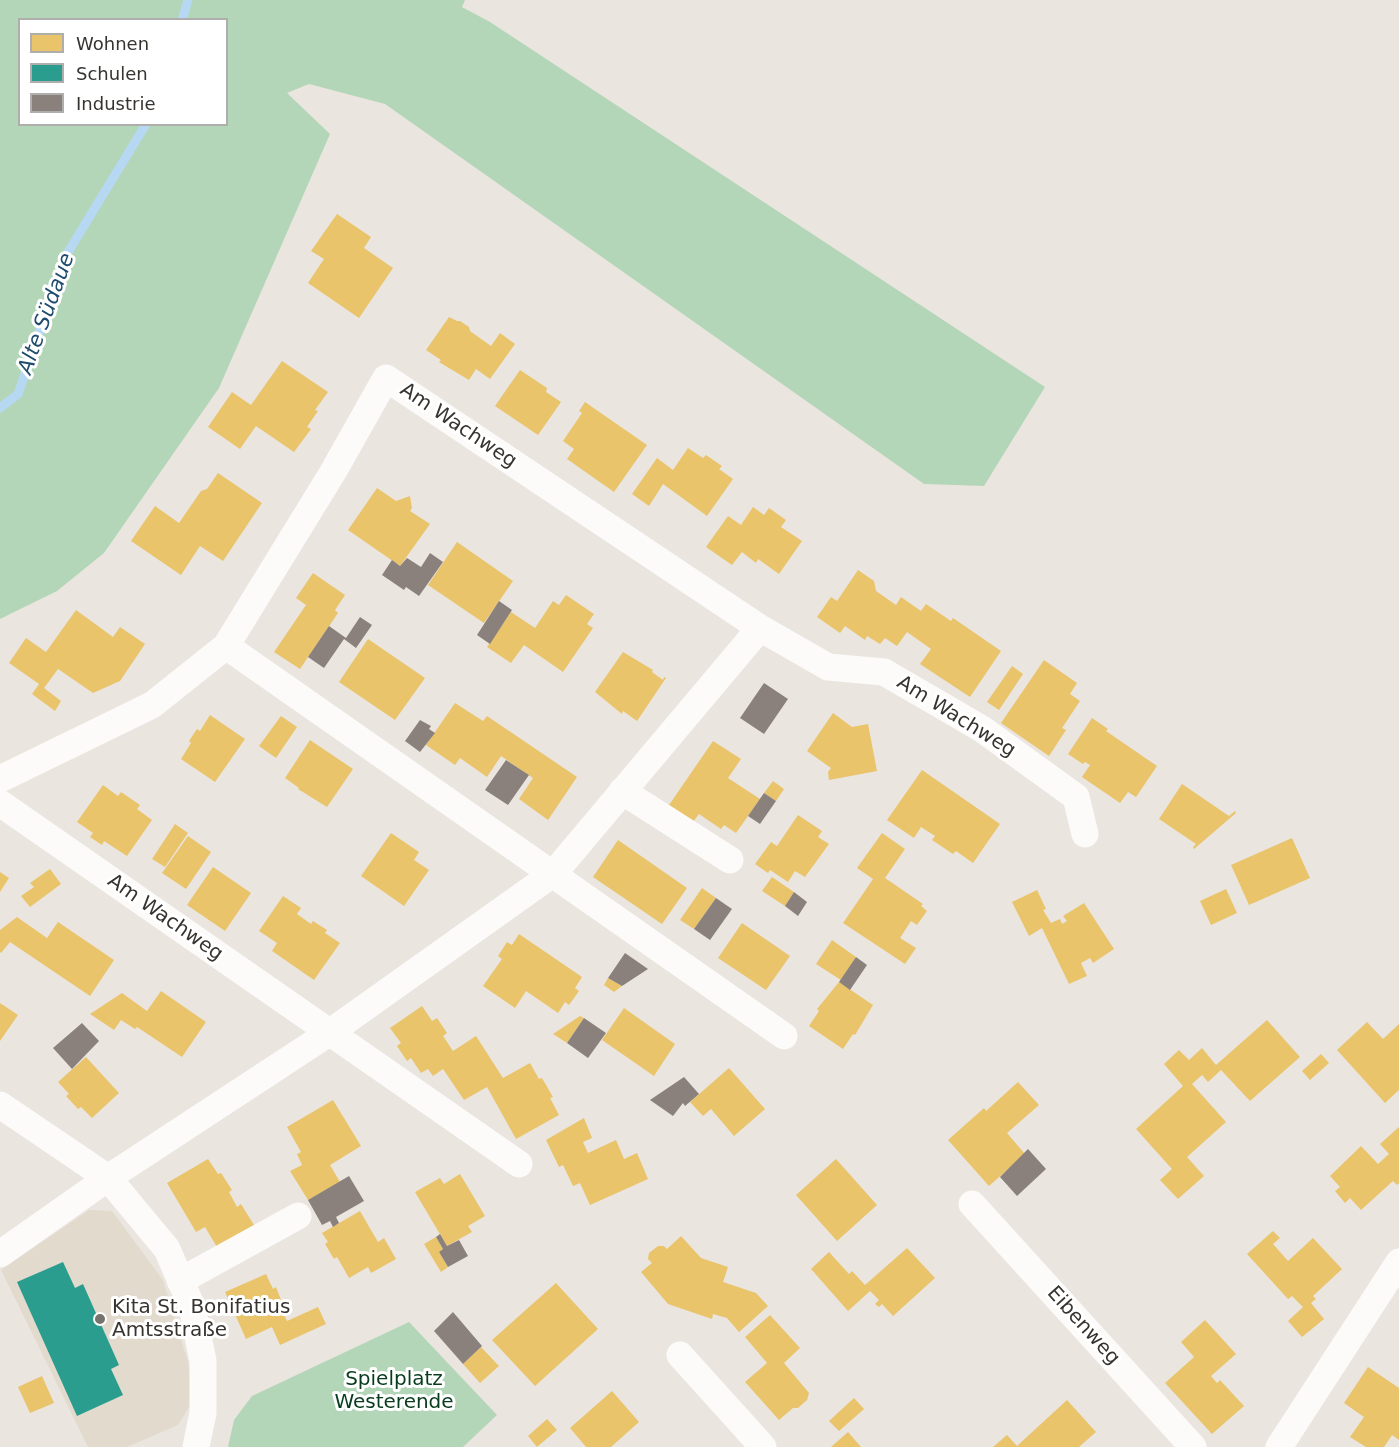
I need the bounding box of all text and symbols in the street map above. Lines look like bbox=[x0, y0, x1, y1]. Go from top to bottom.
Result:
legend bbox=[18, 18, 228, 126]
text: Wohnen bbox=[76, 33, 149, 54]
text: Schulen bbox=[76, 63, 148, 84]
text: Industrie bbox=[76, 93, 155, 114]
water label: Alte Südaue bbox=[13, 250, 81, 378]
street label: Am Wachweg bbox=[395, 378, 521, 474]
street label: Am Wachweg bbox=[892, 671, 1020, 763]
street label: Am Wachweg bbox=[103, 869, 227, 967]
street label: Eibenweg bbox=[1042, 1282, 1124, 1370]
place label: Kita St. Bonifatius Amtsstraße bbox=[112, 1296, 290, 1343]
marker: Kita St. Bonifatius Amtsstraße bbox=[93, 1312, 107, 1326]
park label: Spielplatz Westerende bbox=[334, 1368, 454, 1415]

